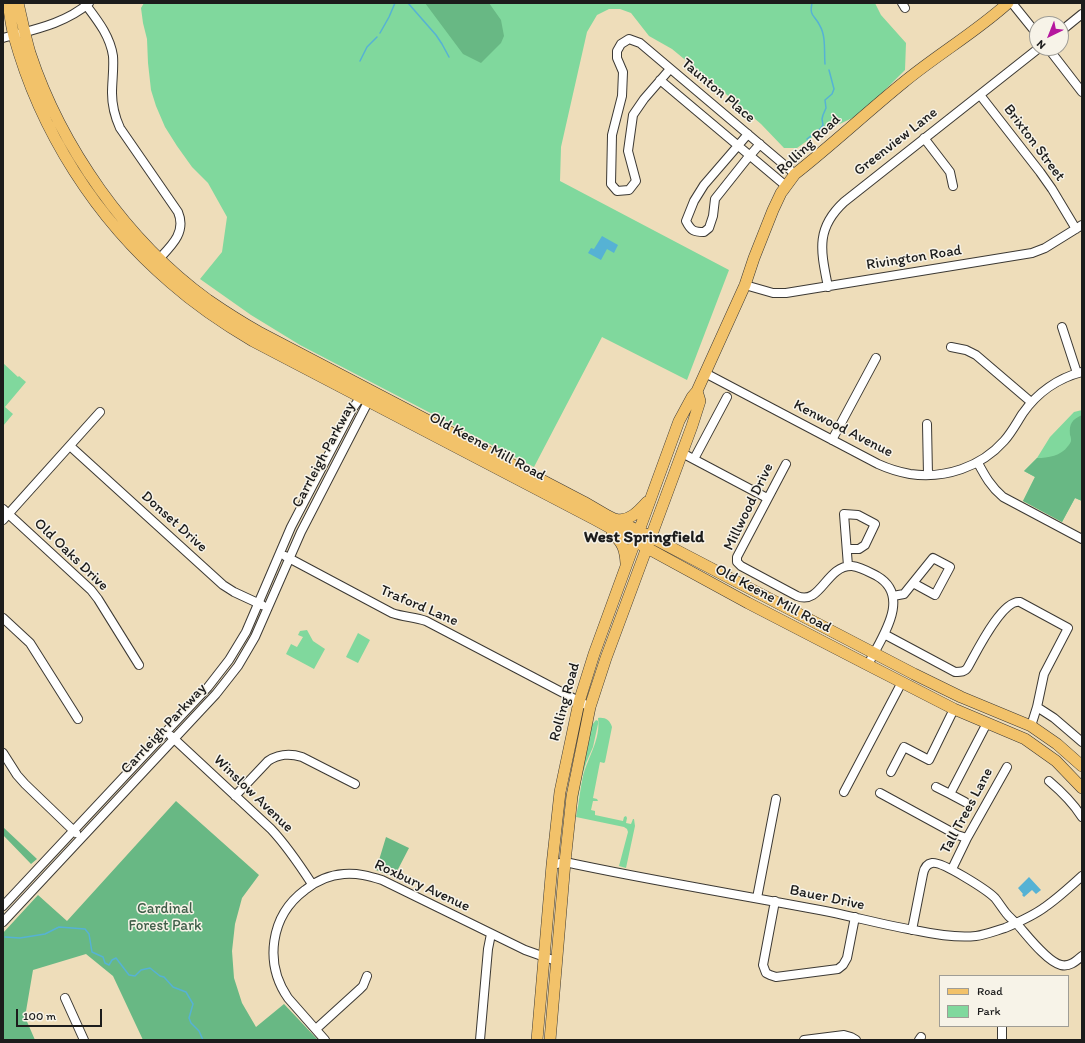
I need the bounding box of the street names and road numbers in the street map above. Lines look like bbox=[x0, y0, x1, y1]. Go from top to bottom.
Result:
street label: Taunton Place bbox=[677, 55, 759, 127]
street label: Brixton Street bbox=[999, 101, 1069, 185]
street label: Greenview Lane bbox=[851, 104, 941, 180]
street label: Rolling Road bbox=[773, 111, 845, 179]
street label: Rivington Road bbox=[865, 242, 963, 274]
street label: Kenwood Avenue bbox=[790, 396, 896, 462]
street label: Carrleigh Parkway bbox=[289, 399, 359, 511]
street label: Old Keene Mill Road bbox=[426, 409, 548, 485]
street label: Millwood Drive bbox=[720, 460, 778, 554]
street label: Donset Drive bbox=[137, 488, 211, 556]
street label: Old Oaks Drive bbox=[30, 515, 112, 595]
street label: Old Keene Mill Road bbox=[712, 561, 834, 637]
street label: Traford Lane bbox=[377, 582, 461, 630]
street label: Rolling Road bbox=[546, 661, 584, 743]
street label: Carrleigh Parkway bbox=[117, 680, 211, 778]
street label: Winslow Avenue bbox=[209, 751, 297, 837]
street label: Tall Trees Lane bbox=[937, 765, 997, 857]
street label: Roxbury Avenue bbox=[371, 856, 473, 916]
street label: Bauer Drive bbox=[788, 881, 866, 915]

